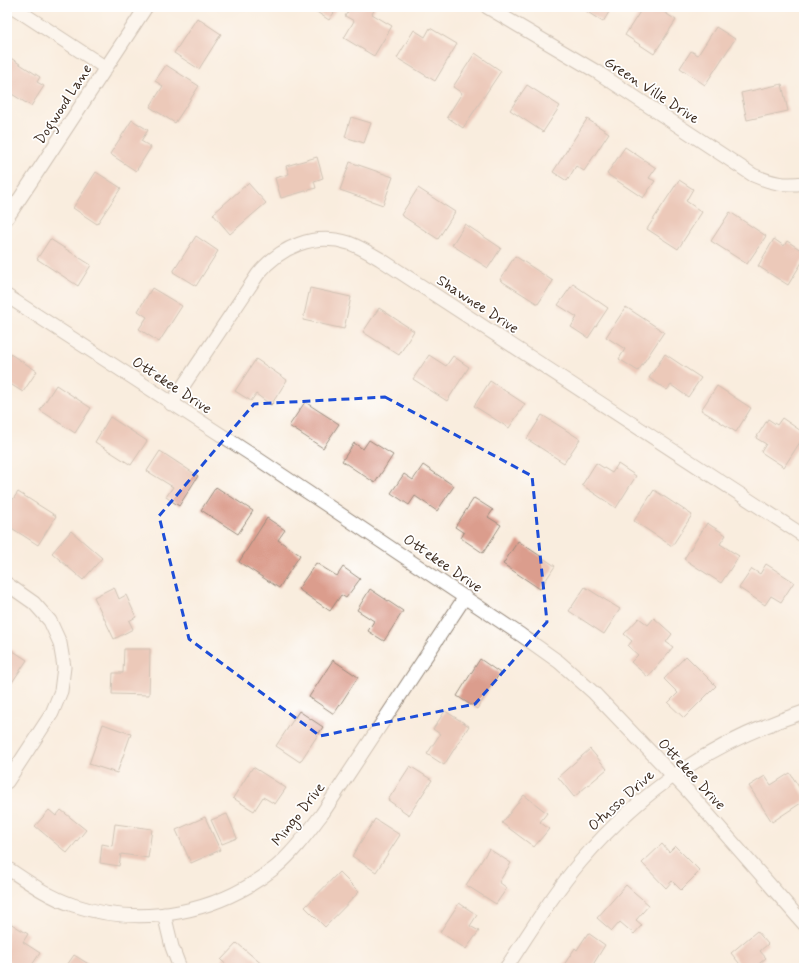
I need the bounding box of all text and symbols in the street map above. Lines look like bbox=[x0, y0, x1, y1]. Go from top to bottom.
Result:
street label: Green Ville Drive bbox=[600, 53, 703, 129]
street label: Dogwood Lane bbox=[30, 60, 98, 149]
street label: Shawnee Drive bbox=[433, 271, 523, 339]
street label: Ottekee Drive bbox=[128, 353, 215, 419]
street label: Ottekee Drive bbox=[399, 530, 486, 598]
street label: Ottekee Drive bbox=[653, 734, 730, 815]
street label: Otusso Drive bbox=[584, 765, 659, 836]
street label: Mingo Drive bbox=[267, 778, 331, 851]

